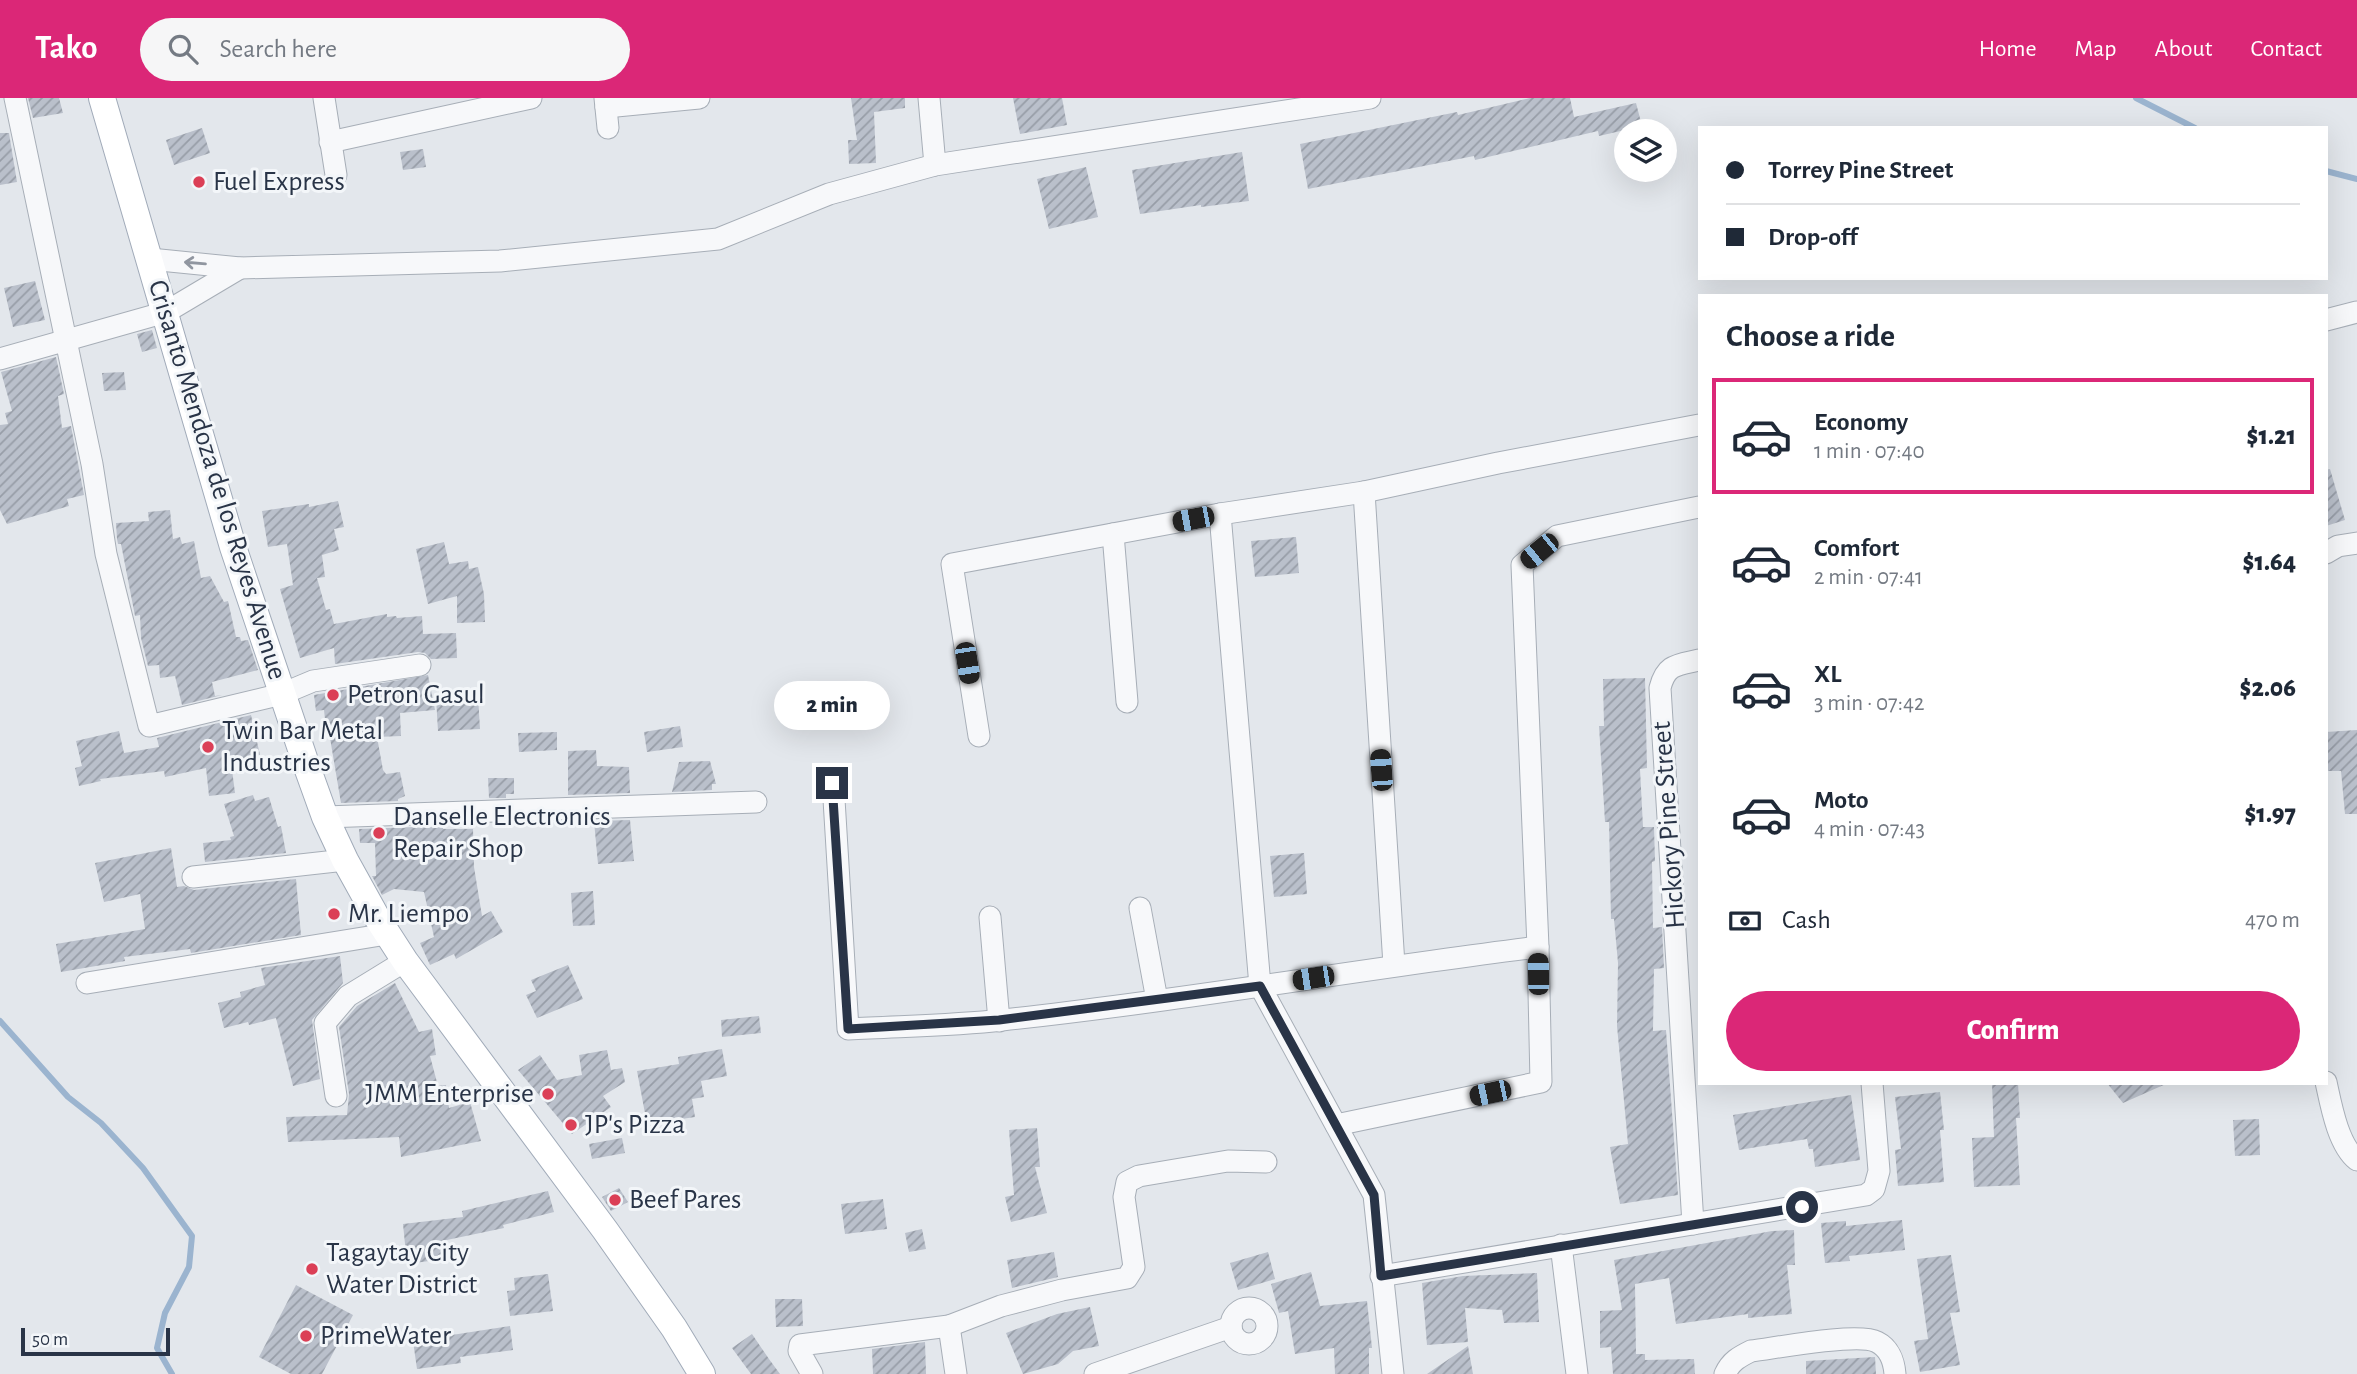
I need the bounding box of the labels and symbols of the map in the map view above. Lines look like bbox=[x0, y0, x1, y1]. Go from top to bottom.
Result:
place label: Fuel Express bbox=[213, 168, 345, 196]
marker: Fuel Express bbox=[191, 174, 207, 190]
one-way arrow bbox=[184, 257, 206, 270]
street label: Crisanto Mendoza de los Reyes Avenue bbox=[143, 277, 291, 683]
car bbox=[1171, 505, 1216, 533]
car bbox=[1517, 530, 1562, 572]
car bbox=[954, 641, 981, 685]
place label: Petron Gasul bbox=[347, 681, 485, 709]
callout: 2 min bbox=[774, 682, 890, 730]
marker: Petron Gasul bbox=[325, 687, 341, 703]
place label: Twin Bar Metal Industries bbox=[222, 717, 383, 777]
street label: Hickory Pine Street bbox=[1648, 720, 1690, 930]
marker: Twin Bar Metal Industries bbox=[200, 739, 216, 755]
car bbox=[1370, 748, 1393, 792]
route end bbox=[816, 767, 848, 799]
place label: Danselle Electronics Repair Shop bbox=[393, 803, 611, 863]
marker: Danselle Electronics Repair Shop bbox=[371, 825, 387, 841]
place label: Mr. Liempo bbox=[348, 900, 469, 928]
marker: Mr. Liempo bbox=[326, 906, 342, 922]
car bbox=[1528, 953, 1549, 995]
car bbox=[1291, 964, 1336, 992]
car bbox=[1468, 1078, 1513, 1108]
place label: JMM Enterprise bbox=[365, 1080, 534, 1108]
marker: JMM Enterprise bbox=[540, 1086, 556, 1102]
place label: JP's Pizza bbox=[585, 1111, 685, 1139]
marker: JP's Pizza bbox=[563, 1117, 579, 1133]
place label: Beef Pares bbox=[629, 1186, 741, 1214]
route start bbox=[1786, 1191, 1818, 1223]
marker: Beef Pares bbox=[607, 1192, 623, 1208]
place label: Tagaytay City Water District bbox=[326, 1239, 477, 1299]
marker: Tagaytay City Water District bbox=[304, 1261, 320, 1277]
place label: PrimeWater bbox=[320, 1322, 451, 1350]
scale bar bbox=[21, 1325, 170, 1357]
marker: PrimeWater bbox=[298, 1328, 314, 1344]

